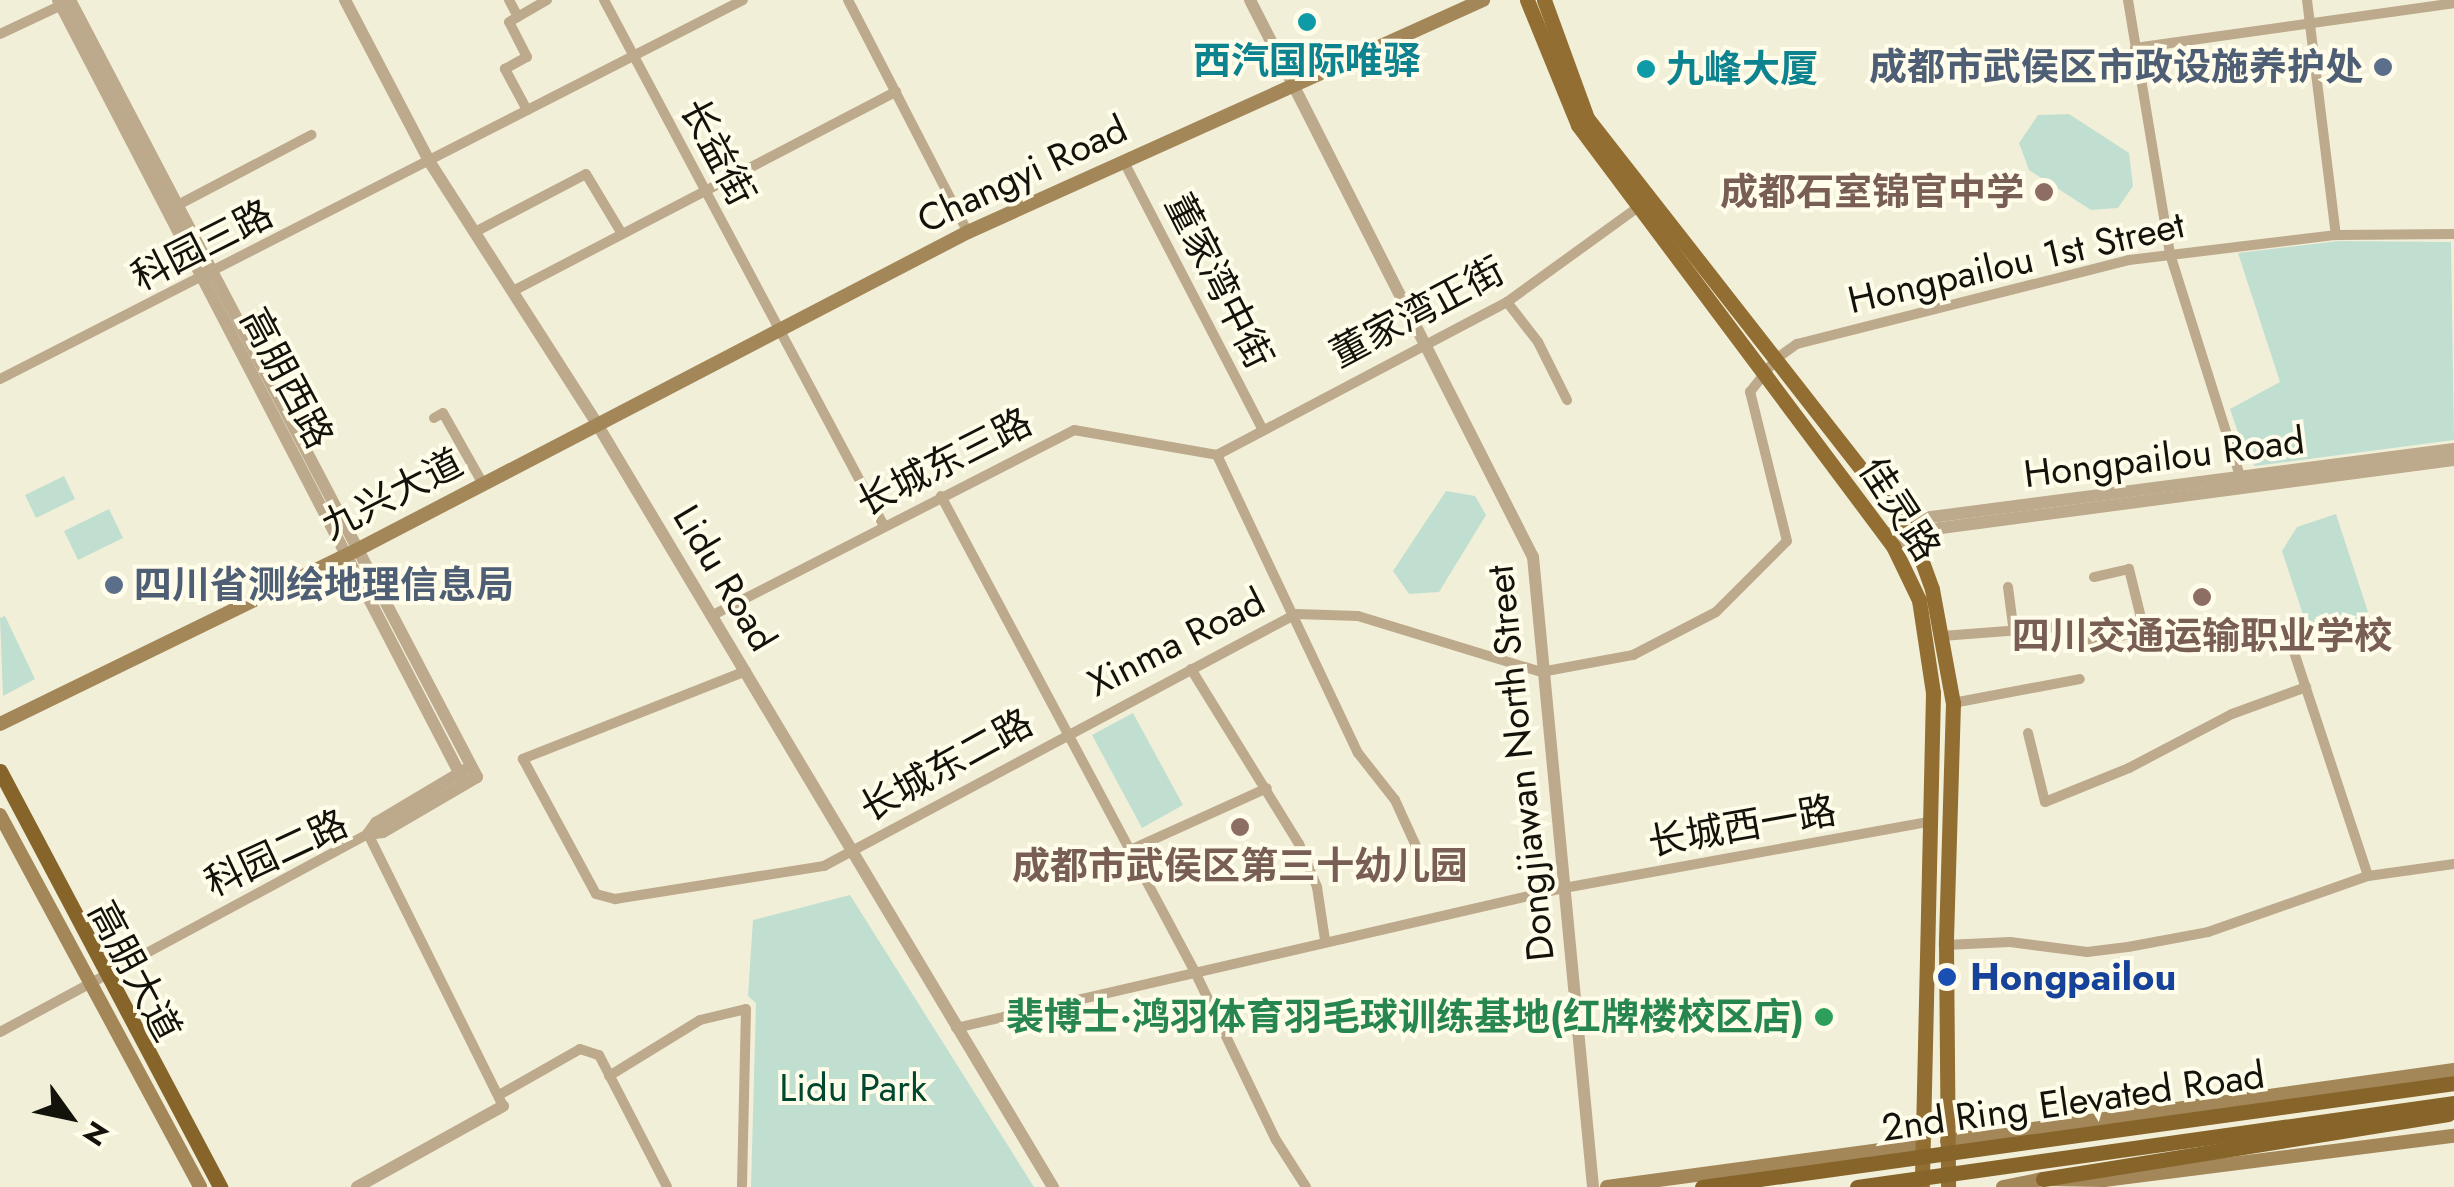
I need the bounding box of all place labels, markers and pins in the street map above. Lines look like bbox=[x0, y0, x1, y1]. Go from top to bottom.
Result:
marker: 西汽国际唯驿 bbox=[1296, 11, 1318, 33]
place label: 西汽国际唯驿 bbox=[1193, 38, 1421, 84]
place label: 成都市武侯区市政设施养护处 bbox=[1869, 44, 2363, 90]
place label: 九峰大厦 bbox=[1666, 46, 1818, 92]
marker: 成都市武侯区市政设施养护处 bbox=[2372, 56, 2394, 78]
marker: 九峰大厦 bbox=[1635, 58, 1657, 80]
place label: 成都石室锦官中学 bbox=[1720, 169, 2024, 215]
marker: 成都石室锦官中学 bbox=[2033, 181, 2055, 203]
place label: 四川省测绘地理信息局 bbox=[134, 562, 514, 608]
marker: 四川省测绘地理信息局 bbox=[103, 574, 125, 596]
marker: 四川交通运输职业学校 bbox=[2191, 586, 2213, 608]
place label: 四川交通运输职业学校 bbox=[2012, 613, 2392, 659]
marker: 成都市武侯区第三十幼儿园 bbox=[1229, 816, 1251, 838]
place label: 成都市武侯区第三十幼儿园 bbox=[1012, 843, 1468, 889]
place label: Hongpailou bbox=[1970, 954, 2176, 1000]
marker: Hongpailou bbox=[1934, 964, 1960, 990]
place label: 裴博士·鸿羽体育羽毛球训练基地(红牌楼校区店) bbox=[1006, 994, 1804, 1040]
marker: 裴博士·鸿羽体育羽毛球训练基地(红牌楼校区店) bbox=[1813, 1006, 1835, 1028]

